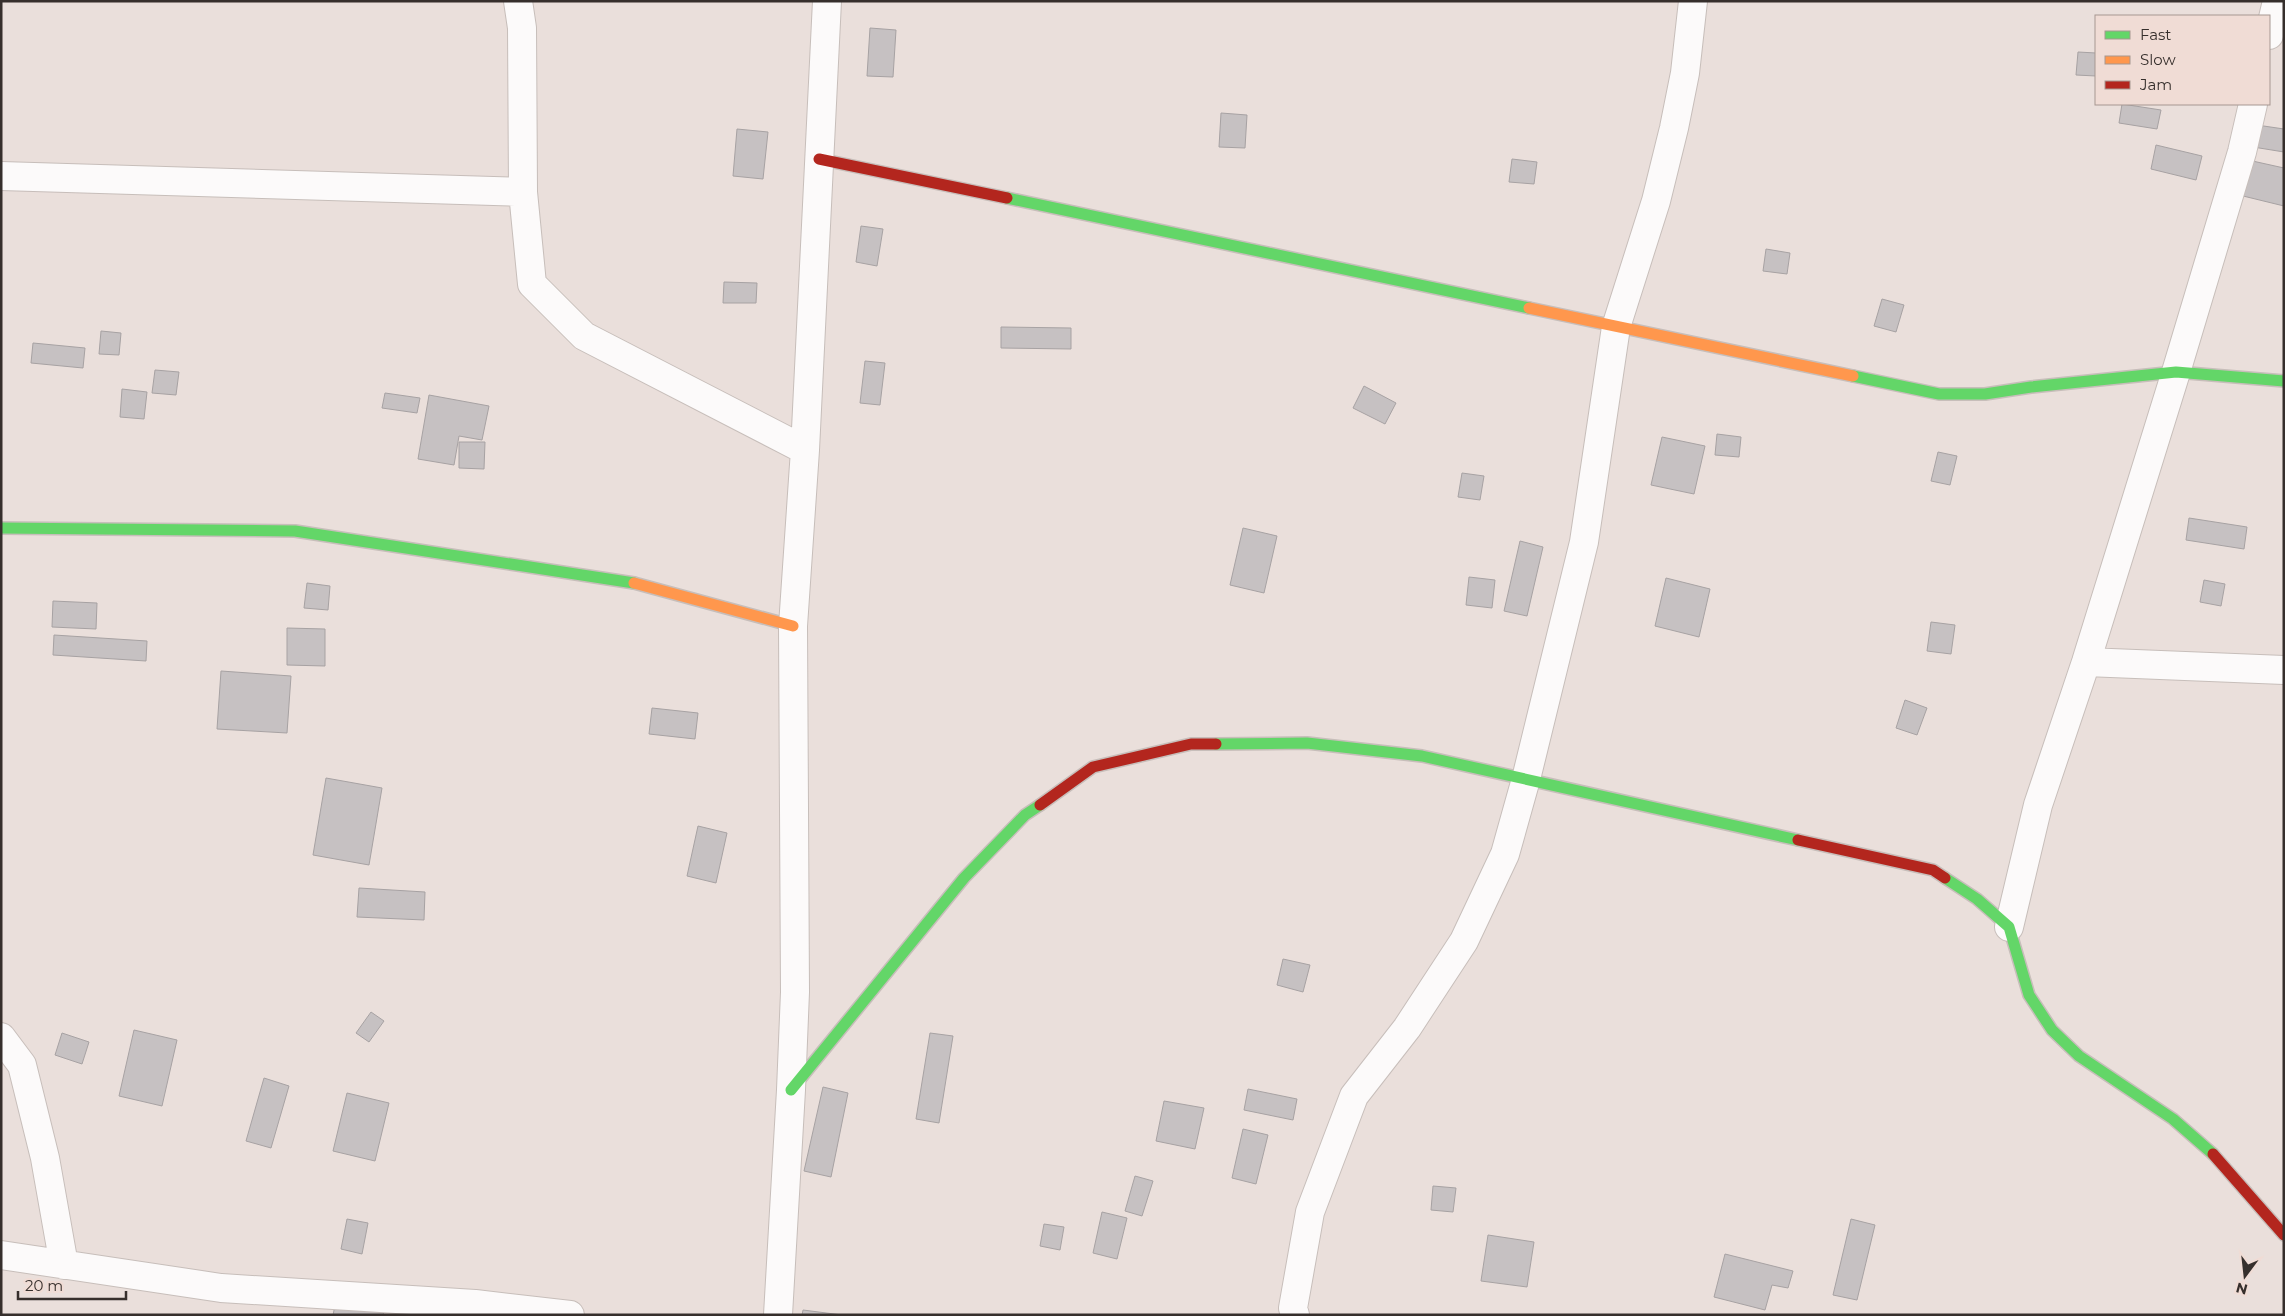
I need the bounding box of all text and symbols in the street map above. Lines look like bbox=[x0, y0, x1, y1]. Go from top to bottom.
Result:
legend bbox=[2095, 15, 2270, 105]
text: Fast bbox=[2140, 25, 2171, 44]
text: Slow bbox=[2140, 50, 2176, 69]
text: Jam bbox=[2139, 75, 2172, 94]
north arrow bbox=[2220, 1251, 2270, 1301]
scale bar bbox=[18, 1268, 125, 1300]
text: 20 m bbox=[25, 1276, 63, 1295]
text: N bbox=[2234, 1278, 2249, 1299]

